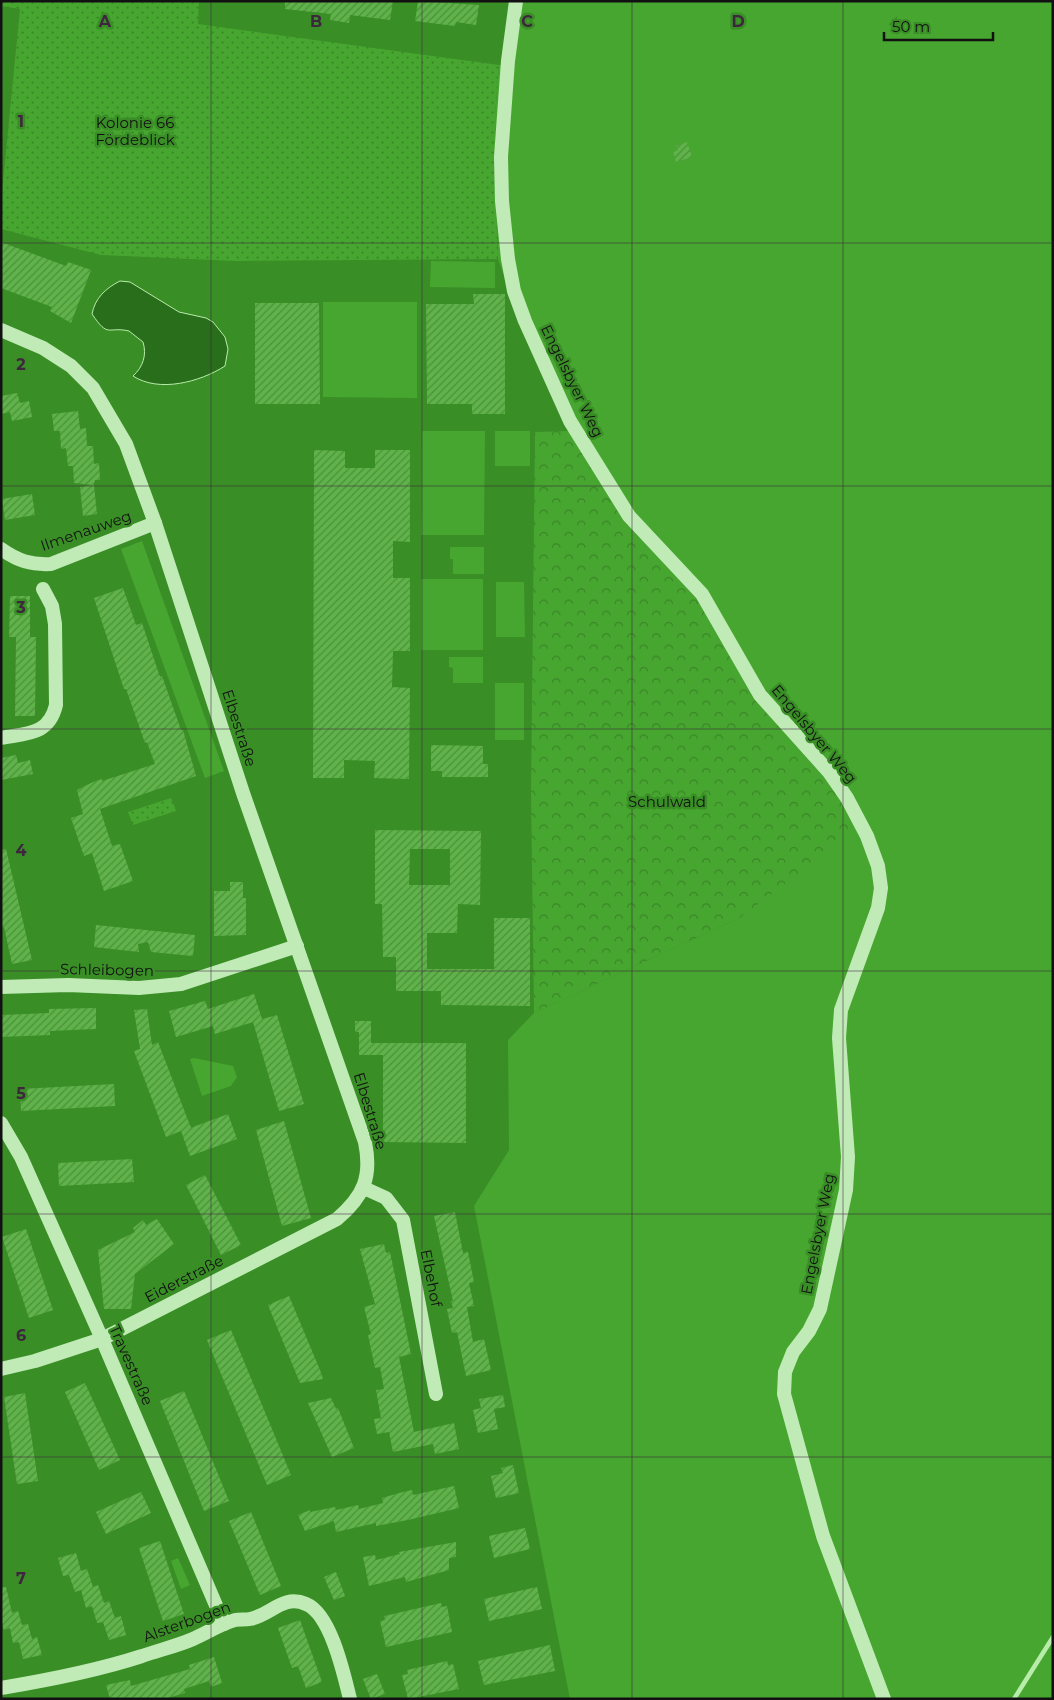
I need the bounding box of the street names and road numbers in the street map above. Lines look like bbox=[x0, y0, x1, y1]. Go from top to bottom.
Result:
street label: Engelsbyer Weg bbox=[537, 321, 608, 440]
street label: Ilmenauweg bbox=[38, 506, 134, 555]
street label: Engelsbyer Weg bbox=[768, 680, 861, 787]
street label: Elbestraße bbox=[218, 687, 261, 769]
street label: Schleibogen bbox=[60, 959, 154, 980]
street label: Elbestraße bbox=[350, 1070, 391, 1152]
street label: Engelsbyer Weg bbox=[796, 1172, 839, 1296]
street label: Elbehof bbox=[417, 1248, 447, 1309]
street label: Eiderstraße bbox=[141, 1251, 226, 1307]
street label: Travestraße bbox=[105, 1322, 158, 1408]
street label: Alsterbogen bbox=[140, 1597, 233, 1646]

